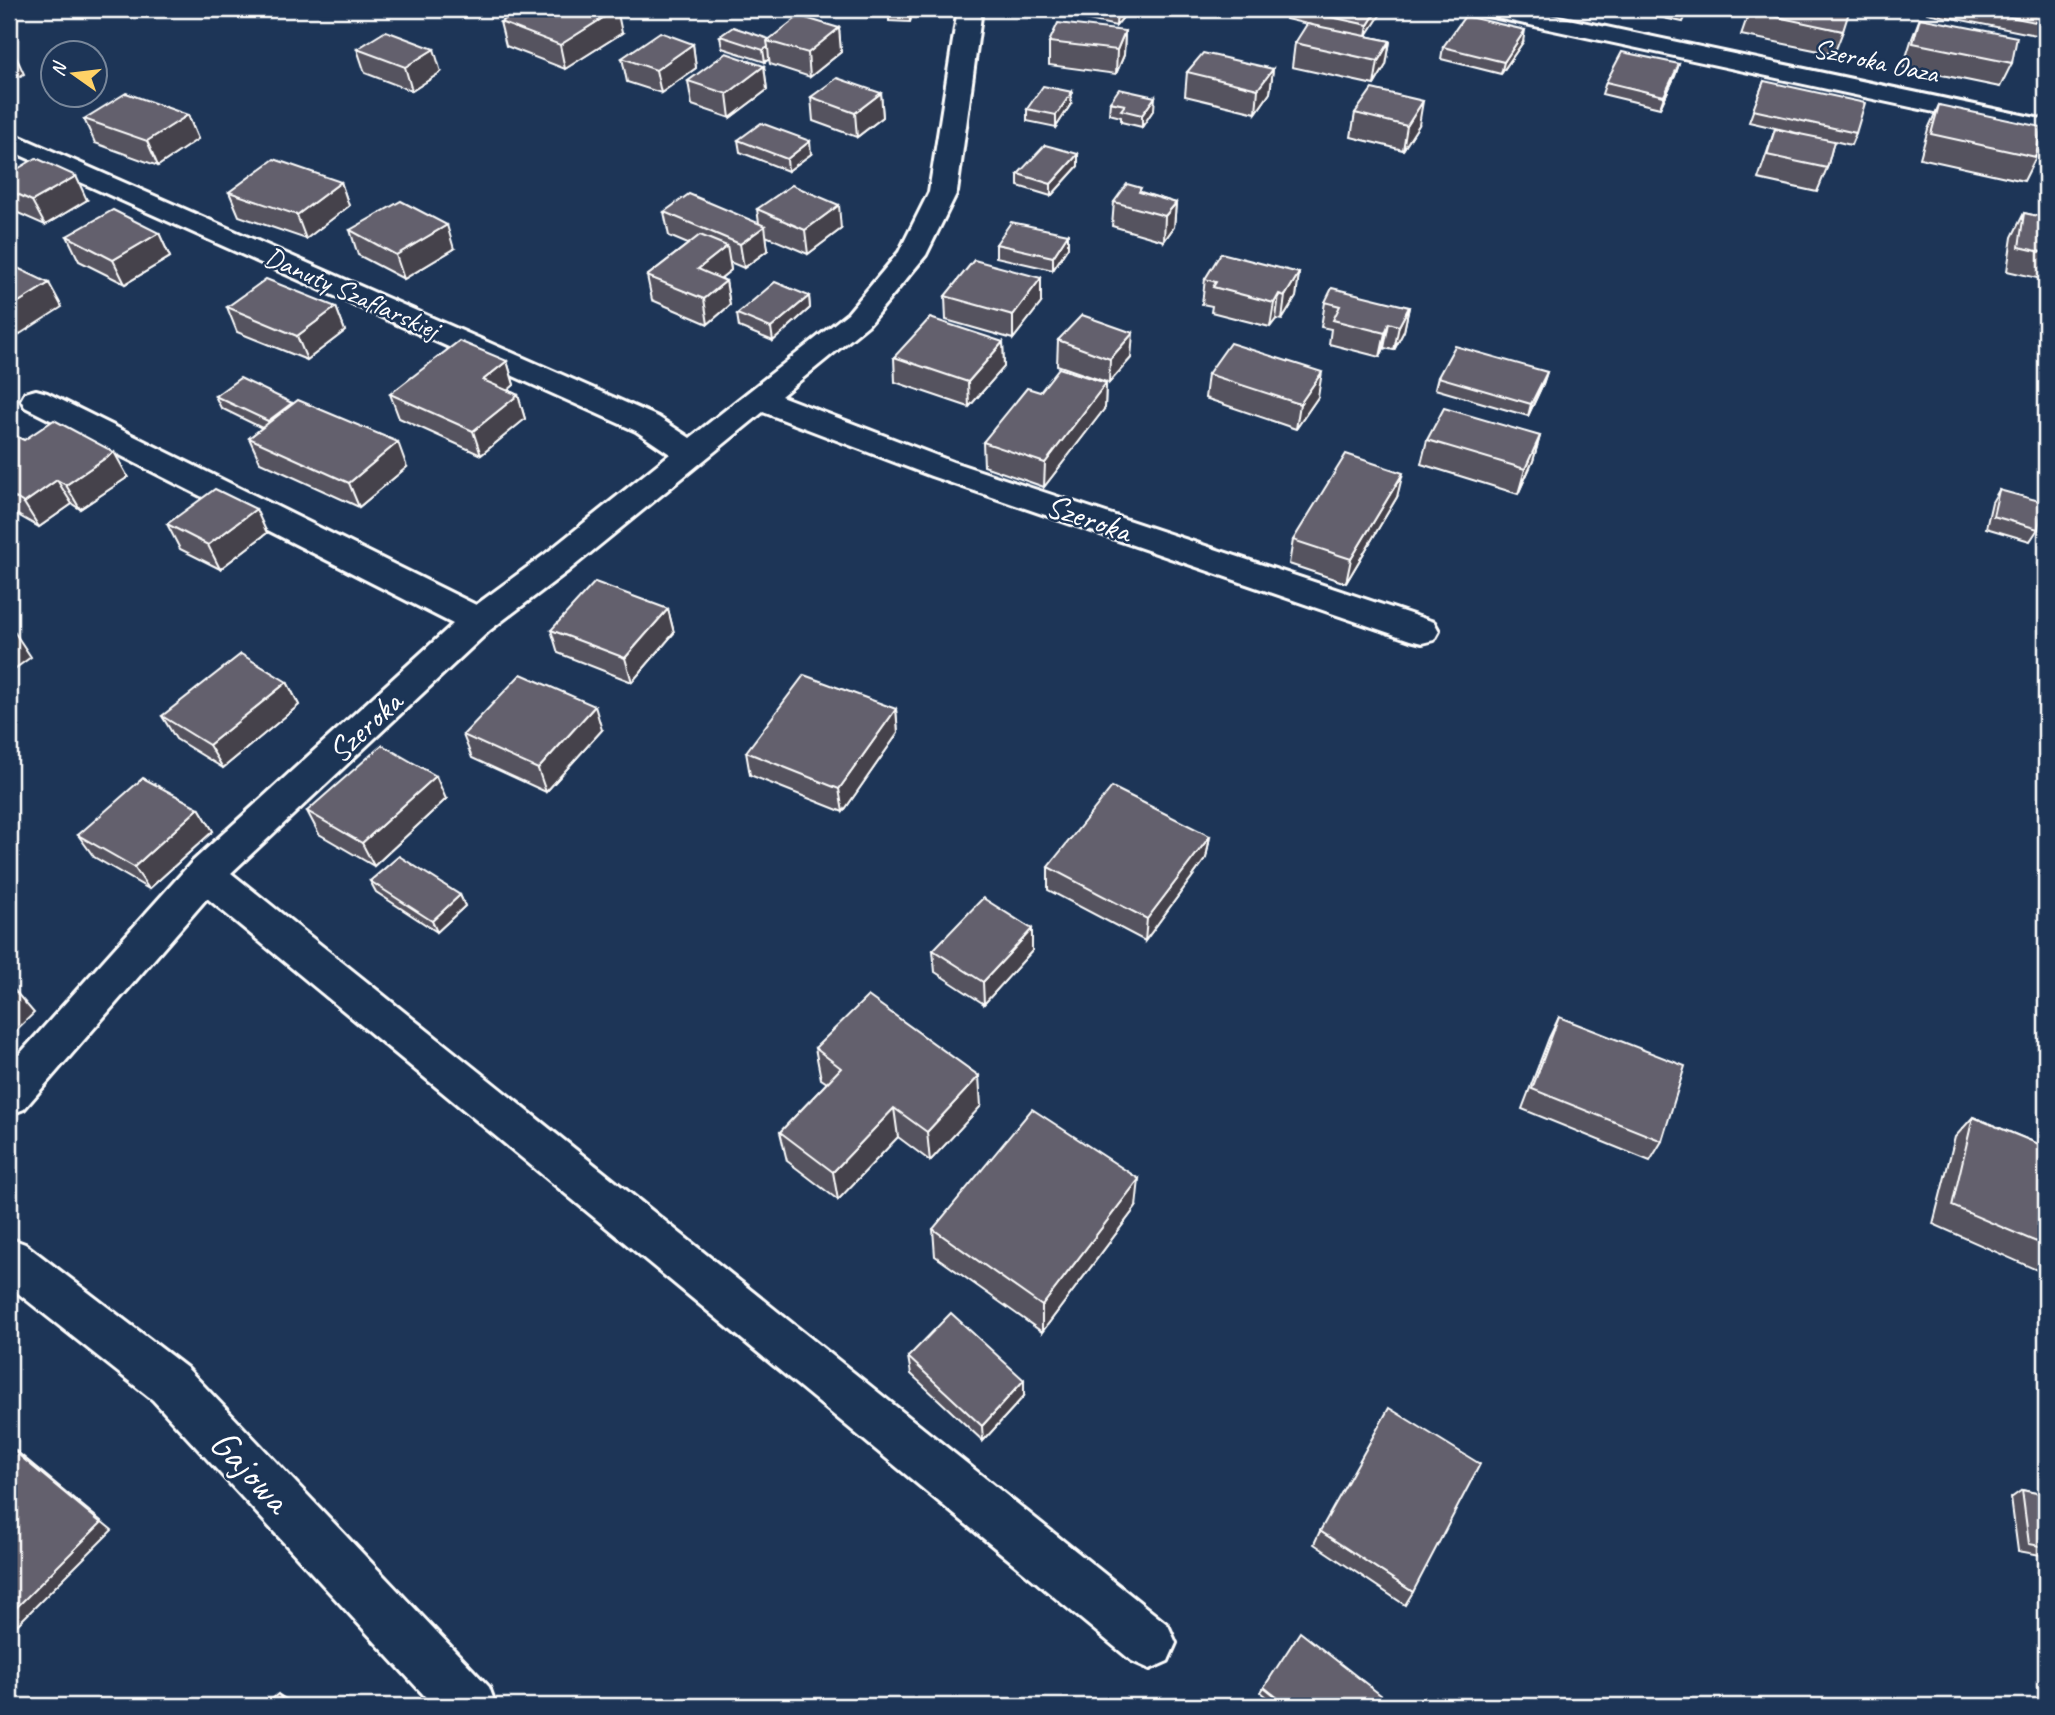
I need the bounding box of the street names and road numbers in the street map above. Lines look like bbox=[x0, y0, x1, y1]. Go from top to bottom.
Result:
street label: Szeroka Oaza bbox=[1810, 30, 1943, 91]
street label: Danuty Szaflarskiej bbox=[260, 239, 448, 348]
street label: Szeroka bbox=[1041, 484, 1139, 553]
street label: Szeroka bbox=[319, 680, 413, 772]
street label: Gajowa bbox=[199, 1418, 304, 1526]

